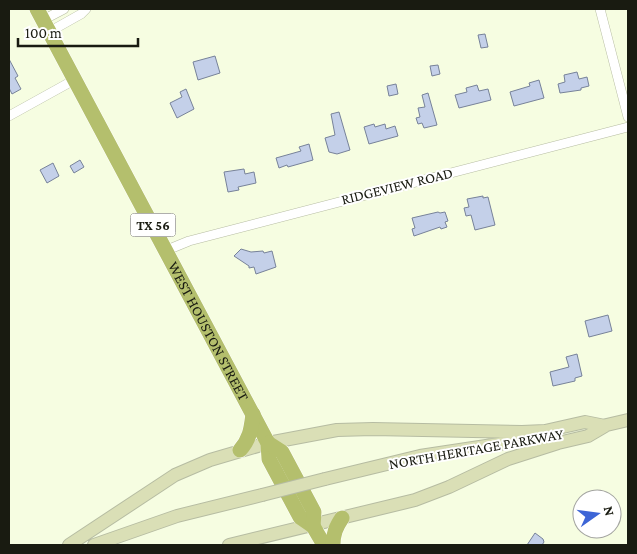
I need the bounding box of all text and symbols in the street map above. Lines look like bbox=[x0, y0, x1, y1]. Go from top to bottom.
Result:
scale bar bbox=[18, 15, 138, 47]
text: 100 m bbox=[25, 25, 62, 41]
street label: RIDGEVIEW ROAD bbox=[339, 164, 455, 208]
road number: TX 56 bbox=[130, 214, 176, 236]
street label: WEST HOUSTON STREET bbox=[165, 259, 252, 403]
street label: NORTH HERITAGE PARKWAY bbox=[388, 426, 565, 472]
north arrow bbox=[572, 489, 622, 539]
text: N bbox=[601, 504, 619, 518]

